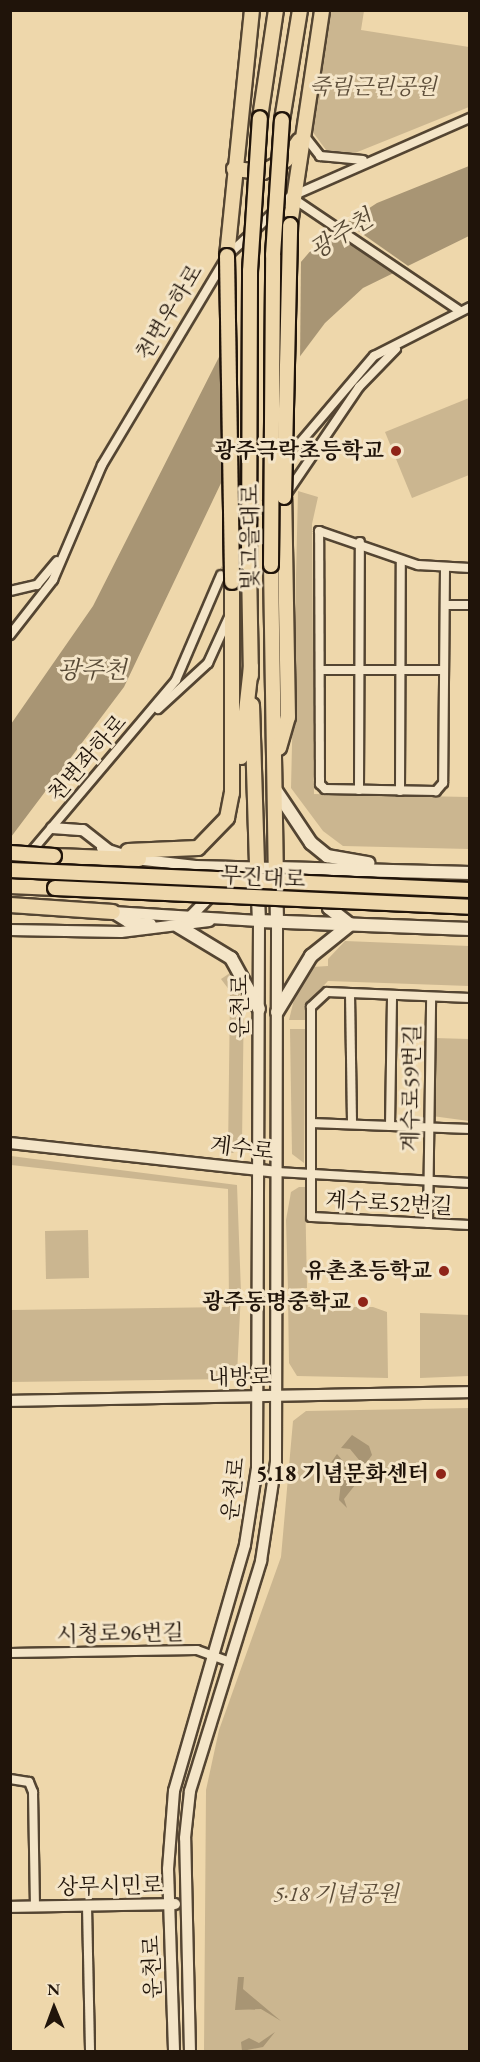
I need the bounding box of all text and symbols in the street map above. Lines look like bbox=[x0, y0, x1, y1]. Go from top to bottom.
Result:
park label: 죽림근린공원 bbox=[309, 74, 437, 100]
water label: 광주천 bbox=[304, 203, 378, 265]
street label: 천변우하로 bbox=[130, 260, 208, 364]
place label: 광주극락초등학교 bbox=[214, 438, 384, 464]
marker: 광주극락초등학교 bbox=[389, 444, 403, 458]
street label: 빛고을대로 bbox=[237, 484, 263, 590]
water label: 광주천 bbox=[57, 656, 127, 684]
street label: 천변좌하로 bbox=[42, 709, 132, 807]
street label: 무진대로 bbox=[220, 862, 306, 892]
street label: 운천로 bbox=[227, 974, 253, 1038]
street label: 계수로59번길 bbox=[397, 1024, 425, 1152]
street label: 계수로 bbox=[209, 1131, 275, 1165]
street label: 계수로52번길 bbox=[325, 1186, 453, 1220]
place label: 유촌초등학교 bbox=[304, 1258, 432, 1284]
marker: 유촌초등학교 bbox=[437, 1264, 451, 1278]
place label: 광주동명중학교 bbox=[202, 1289, 351, 1315]
marker: 광주동명중학교 bbox=[356, 1295, 370, 1309]
street label: 내방로 bbox=[208, 1363, 272, 1391]
street label: 운천로 bbox=[216, 1456, 250, 1522]
place label: 5.18 기념문화센터 bbox=[256, 1461, 429, 1487]
marker: 5.18 기념문화센터 bbox=[434, 1467, 448, 1481]
street label: 시청로96번길 bbox=[56, 1619, 184, 1647]
street label: 상무시민로 bbox=[57, 1872, 163, 1900]
park label: 5·18 기념공원 bbox=[273, 1881, 399, 1907]
street label: 운천로 bbox=[138, 1935, 166, 1999]
north arrow bbox=[24, 1978, 84, 2038]
text: N bbox=[47, 1979, 60, 2000]

